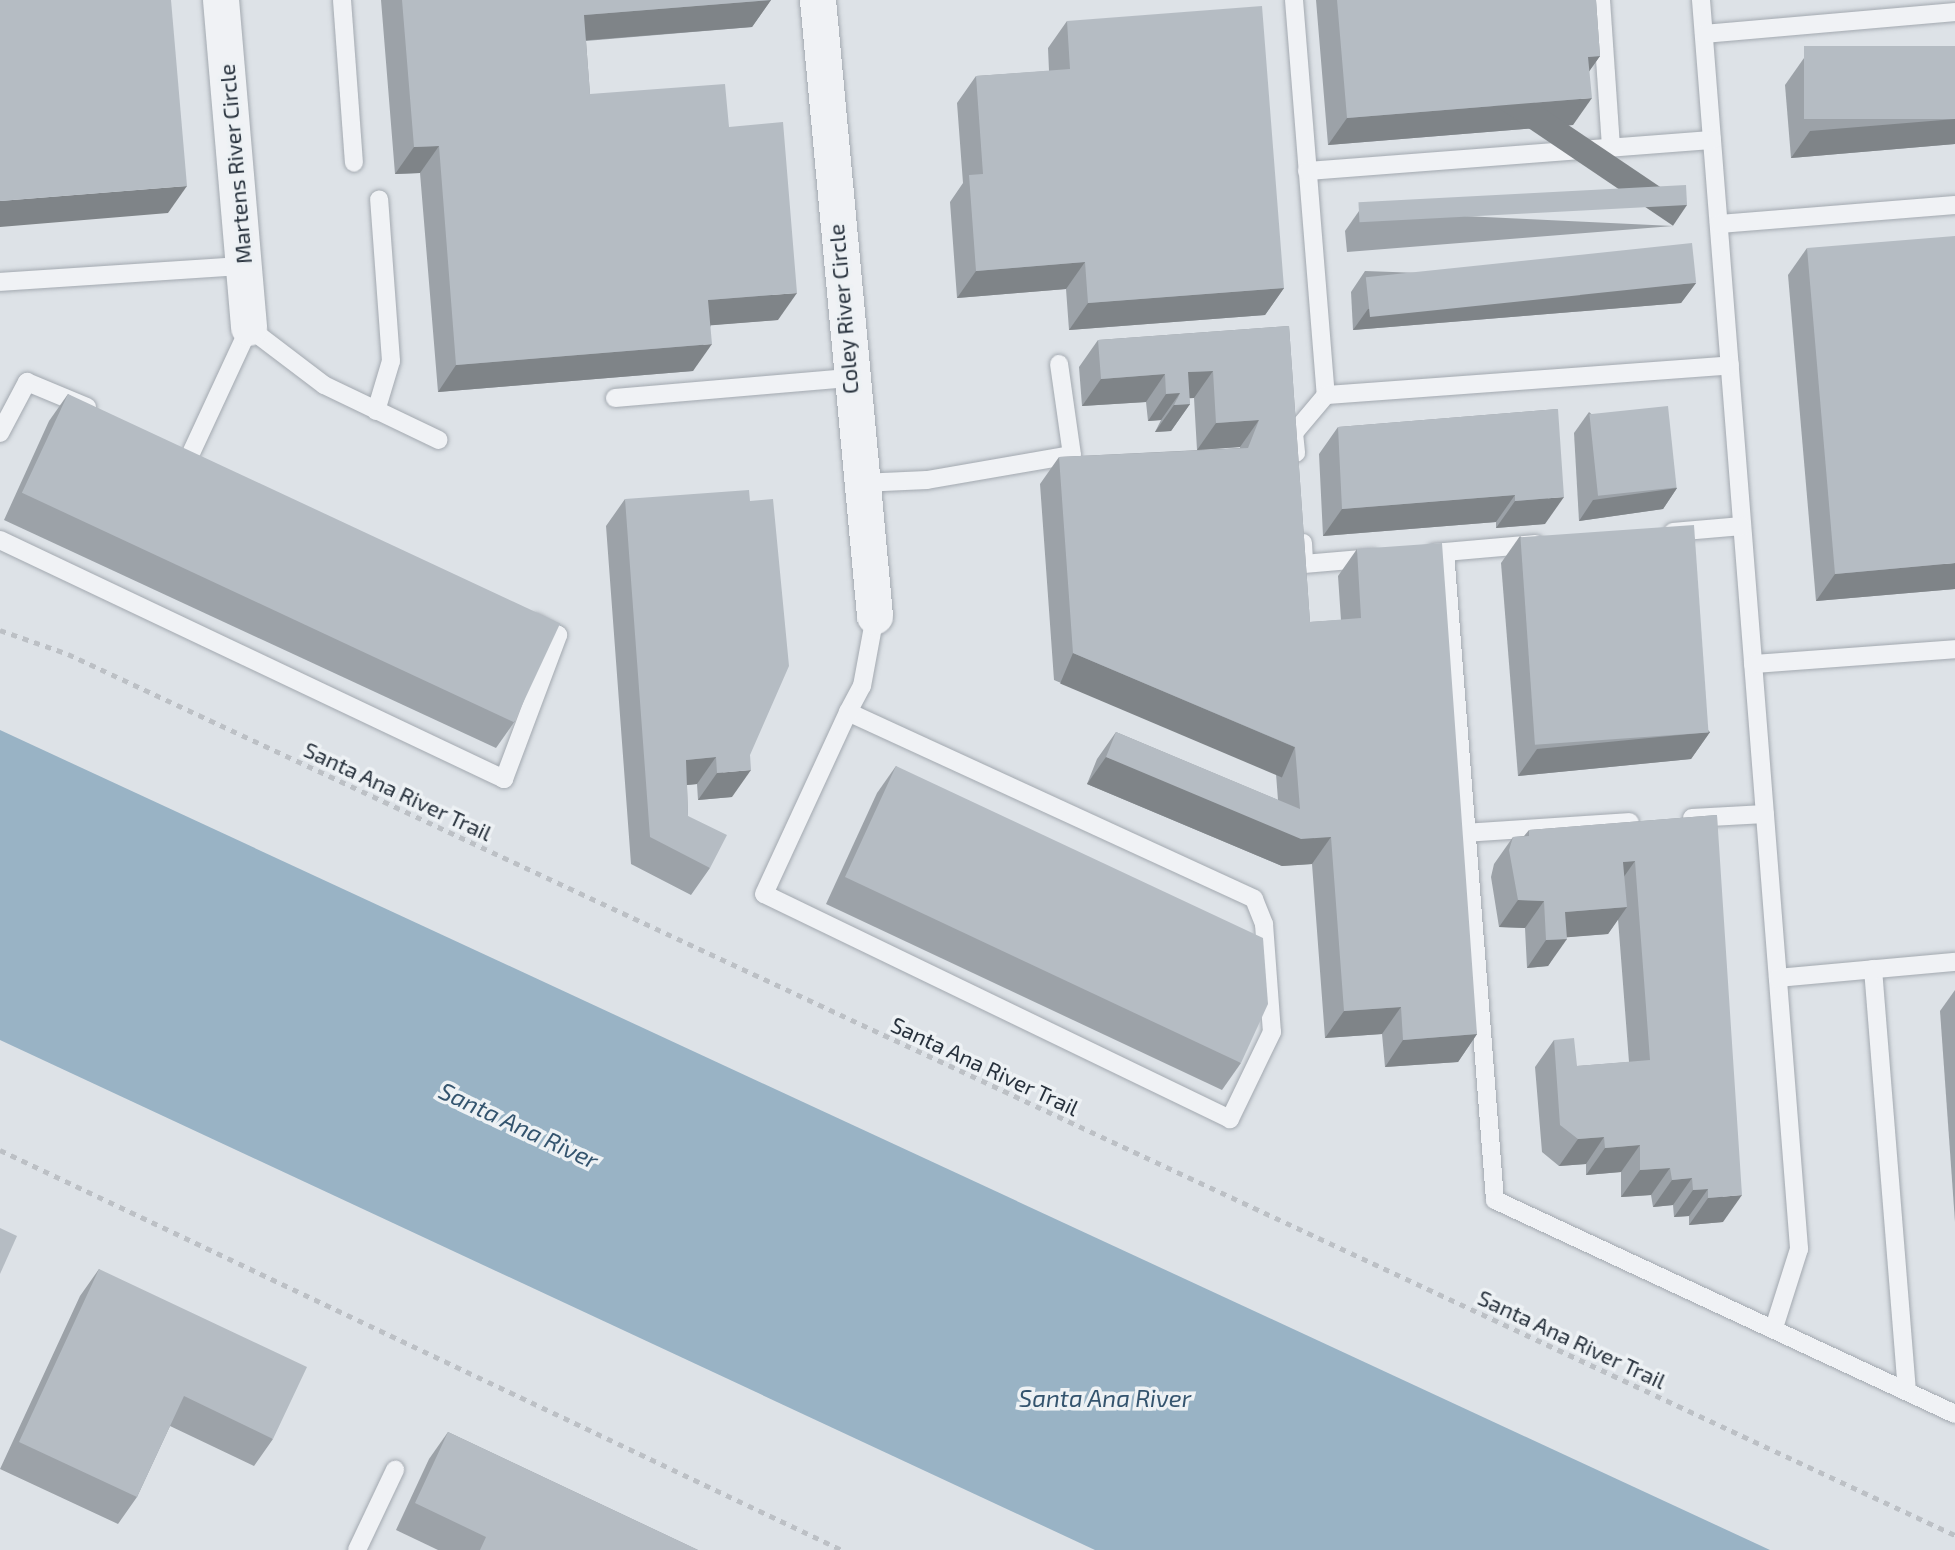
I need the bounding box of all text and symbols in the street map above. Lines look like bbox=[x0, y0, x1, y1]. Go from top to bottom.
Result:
street label: Martens River Circle bbox=[213, 63, 257, 265]
street label: Coley River Circle bbox=[822, 222, 864, 396]
street label: Santa Ana River Trail bbox=[299, 736, 497, 846]
street label: Santa Ana River Trail bbox=[886, 1011, 1084, 1121]
water label: Santa Ana River bbox=[435, 1075, 603, 1175]
street label: Santa Ana River Trail bbox=[1473, 1284, 1671, 1394]
water label: Santa Ana River bbox=[1019, 1384, 1191, 1412]

